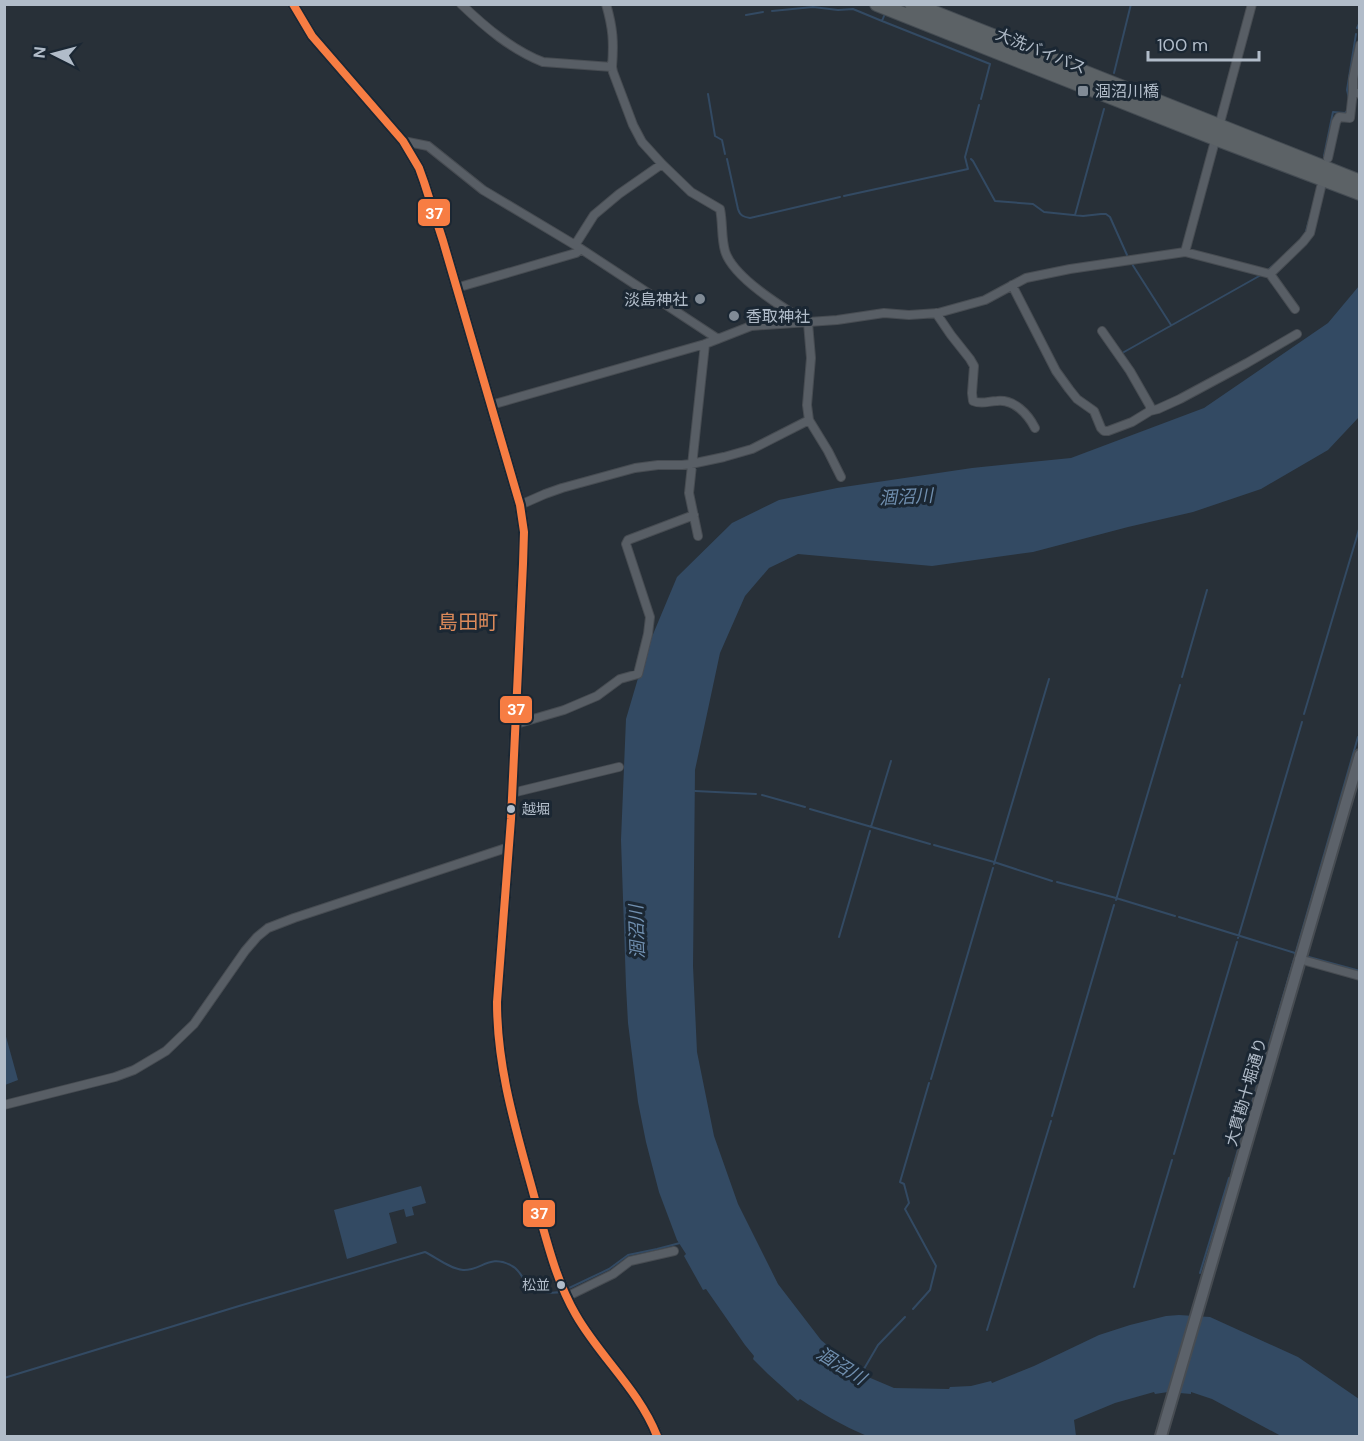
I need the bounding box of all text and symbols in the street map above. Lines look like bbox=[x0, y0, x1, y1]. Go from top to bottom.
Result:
street label: 大洗バイパス bbox=[993, 23, 1089, 79]
north arrow bbox=[24, 24, 84, 84]
scale bar bbox=[1148, 24, 1259, 62]
text: 100 m bbox=[1157, 33, 1208, 57]
text: N bbox=[29, 46, 51, 59]
place label: 涸沼川橋 bbox=[1095, 81, 1159, 102]
marker: 涸沼川橋 bbox=[1076, 84, 1090, 98]
line badge: 37 bbox=[417, 198, 451, 227]
text: 37 bbox=[425, 203, 443, 224]
place label: 淡島神社 bbox=[624, 289, 688, 310]
marker: 淡島神社 bbox=[693, 292, 707, 306]
place label: 香取神社 bbox=[746, 306, 810, 327]
marker: 香取神社 bbox=[727, 309, 741, 323]
water label: 涸沼川 bbox=[878, 483, 936, 510]
district label: 島田町 bbox=[438, 609, 498, 635]
line badge: 37 bbox=[499, 695, 533, 724]
text: 37 bbox=[507, 699, 525, 720]
place label: 越堀 bbox=[522, 800, 550, 818]
marker: 越堀 bbox=[505, 803, 517, 815]
water label: 涸沼川 bbox=[624, 903, 650, 959]
street label: 大貫勘十堀通り bbox=[1220, 1035, 1272, 1149]
line badge: 37 bbox=[522, 1199, 556, 1228]
text: 37 bbox=[530, 1203, 548, 1224]
place label: 松並 bbox=[522, 1276, 550, 1294]
marker: 松並 bbox=[555, 1279, 567, 1291]
water label: 涸沼川 bbox=[812, 1342, 872, 1392]

